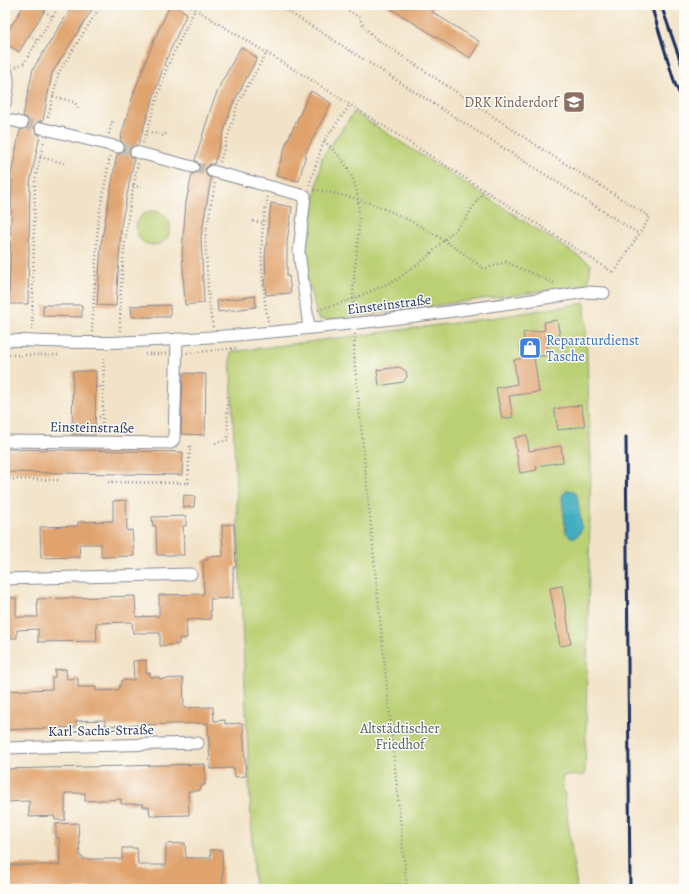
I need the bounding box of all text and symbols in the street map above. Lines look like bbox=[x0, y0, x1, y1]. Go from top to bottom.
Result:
school or university icon: DRK Kinderdorf bbox=[561, 89, 587, 115]
place label: DRK Kinderdorf bbox=[464, 93, 560, 112]
street label: Einsteinstraße bbox=[346, 290, 432, 319]
place label: Reparaturdienst Tasche bbox=[546, 331, 640, 366]
shop icon: Reparaturdienst Tasche bbox=[517, 335, 543, 361]
street label: Einsteinstraße bbox=[50, 417, 134, 438]
park label: Altstädtischer Friedhof bbox=[359, 719, 440, 754]
street label: Karl-Sachs-Straße bbox=[48, 720, 154, 741]

